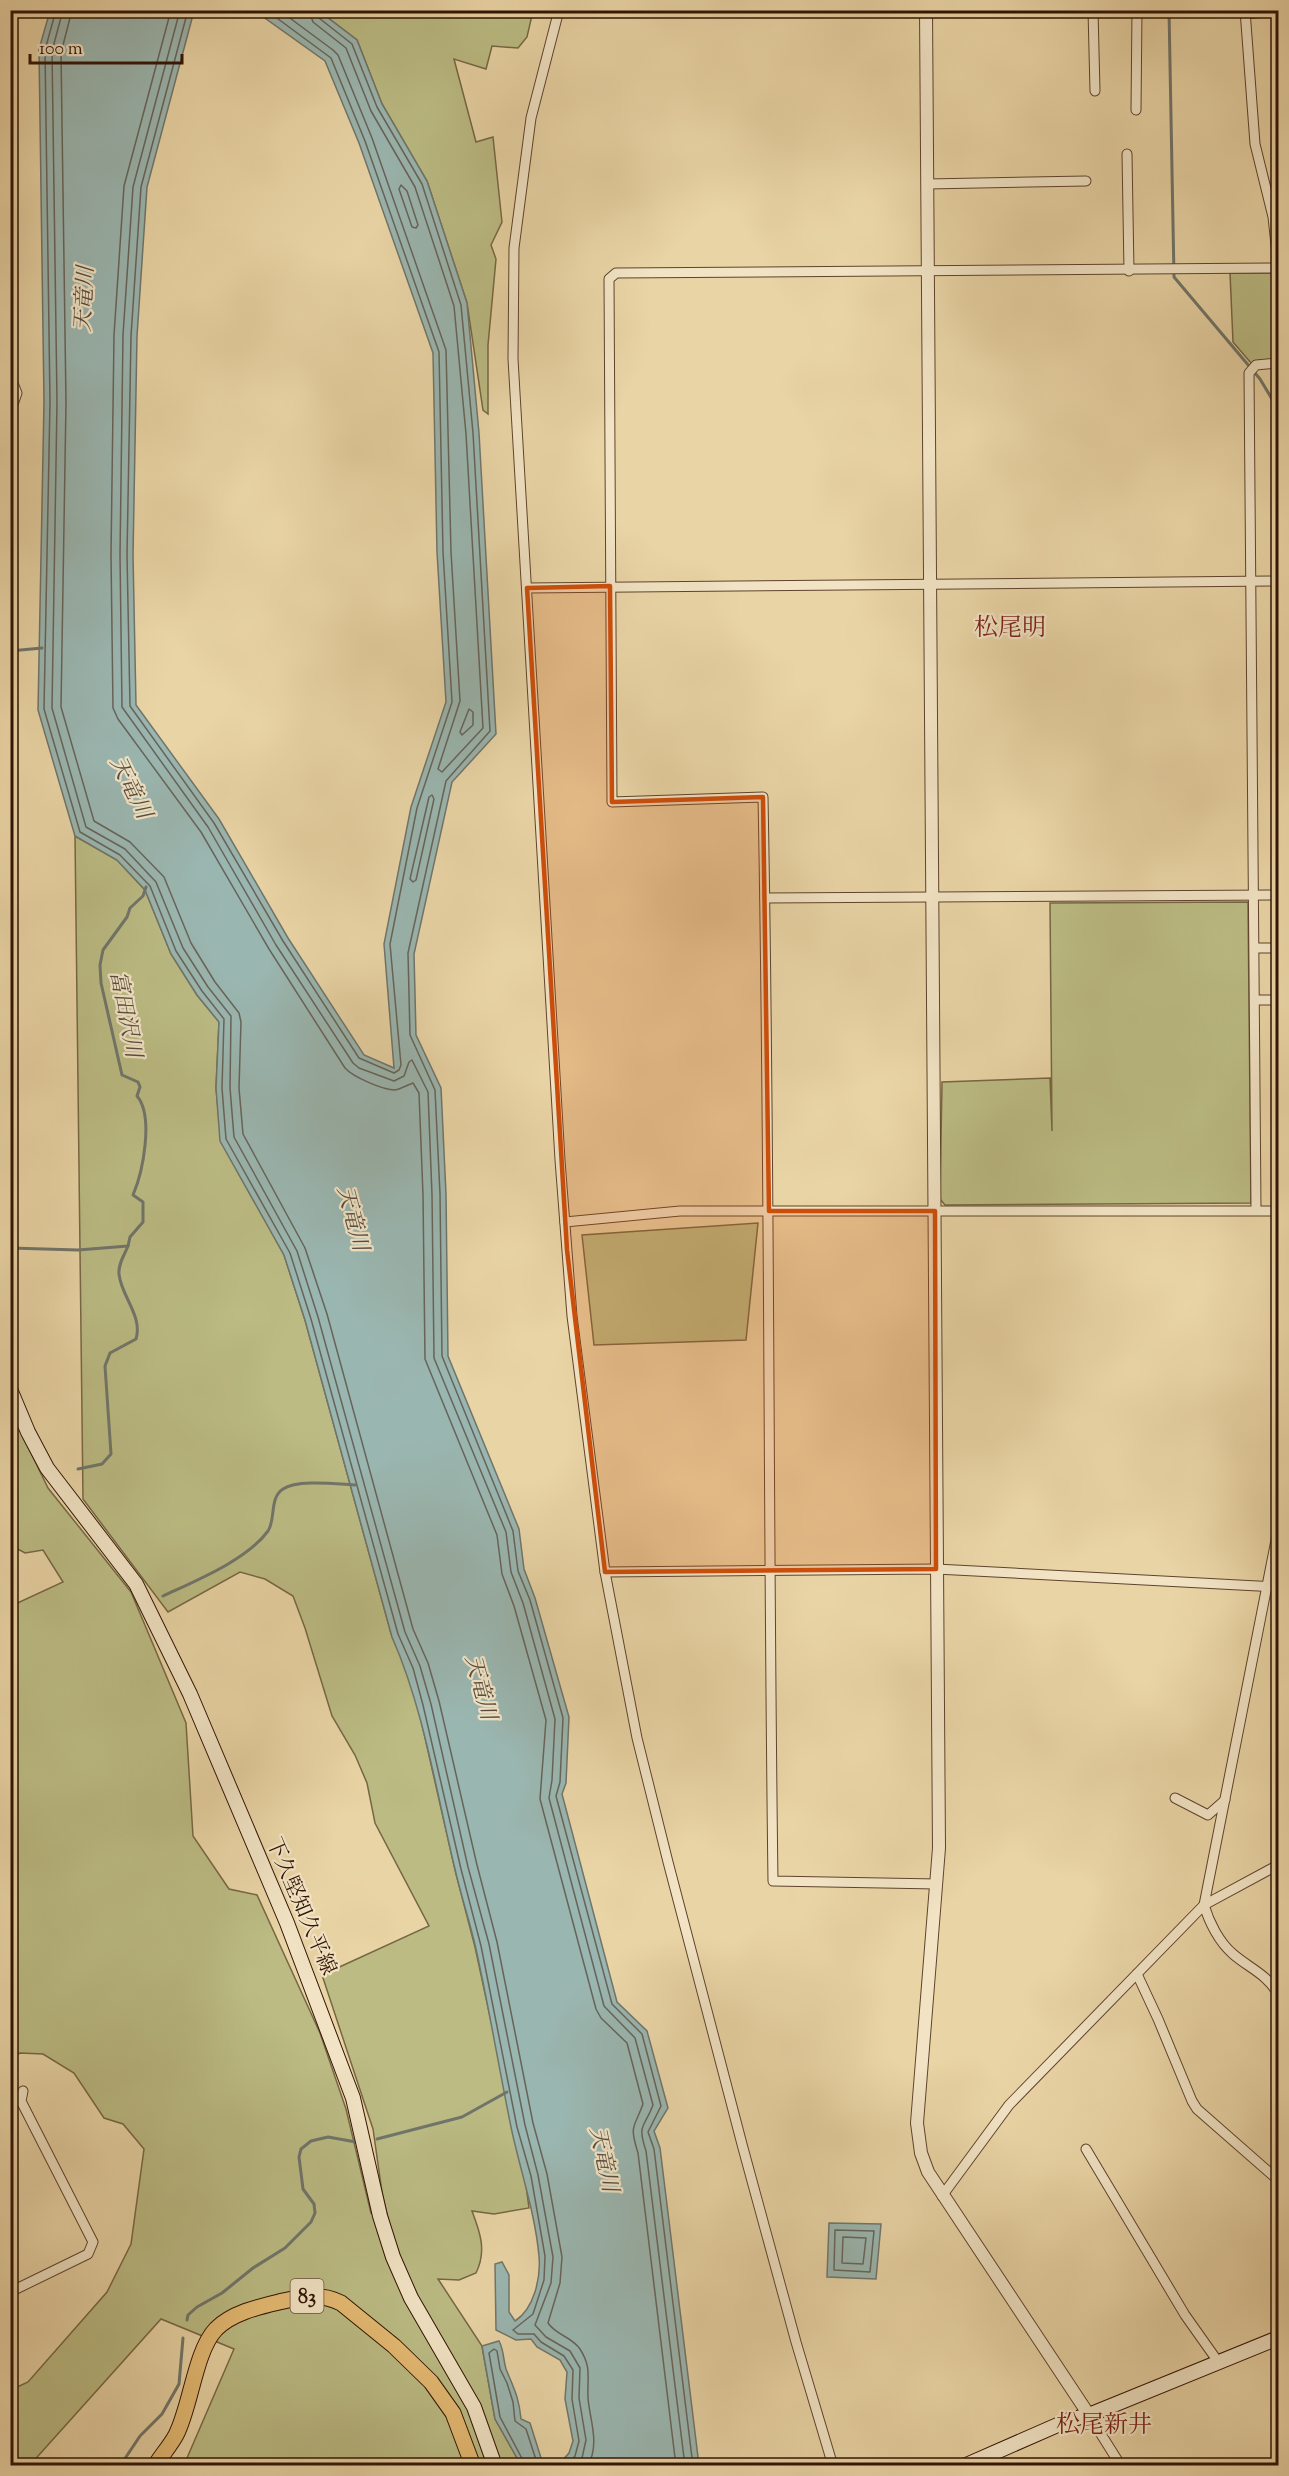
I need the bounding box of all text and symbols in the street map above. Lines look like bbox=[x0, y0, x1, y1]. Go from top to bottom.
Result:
scale bar bbox=[30, 27, 182, 65]
text: 100 m bbox=[39, 37, 83, 63]
water label: 天竜川 bbox=[68, 263, 104, 333]
district label: 松尾明 bbox=[974, 612, 1046, 646]
water label: 天竜川 bbox=[100, 752, 159, 827]
water label: 富田沢川 bbox=[100, 968, 149, 1063]
water label: 天竜川 bbox=[327, 1183, 376, 1257]
water label: 天竜川 bbox=[455, 1652, 504, 1726]
street label: 下久堅知久平線 bbox=[258, 1833, 343, 1980]
water label: 天竜川 bbox=[580, 2124, 625, 2197]
road number: 83 bbox=[290, 2279, 324, 2313]
district label: 松尾新井 bbox=[1056, 2409, 1152, 2443]

